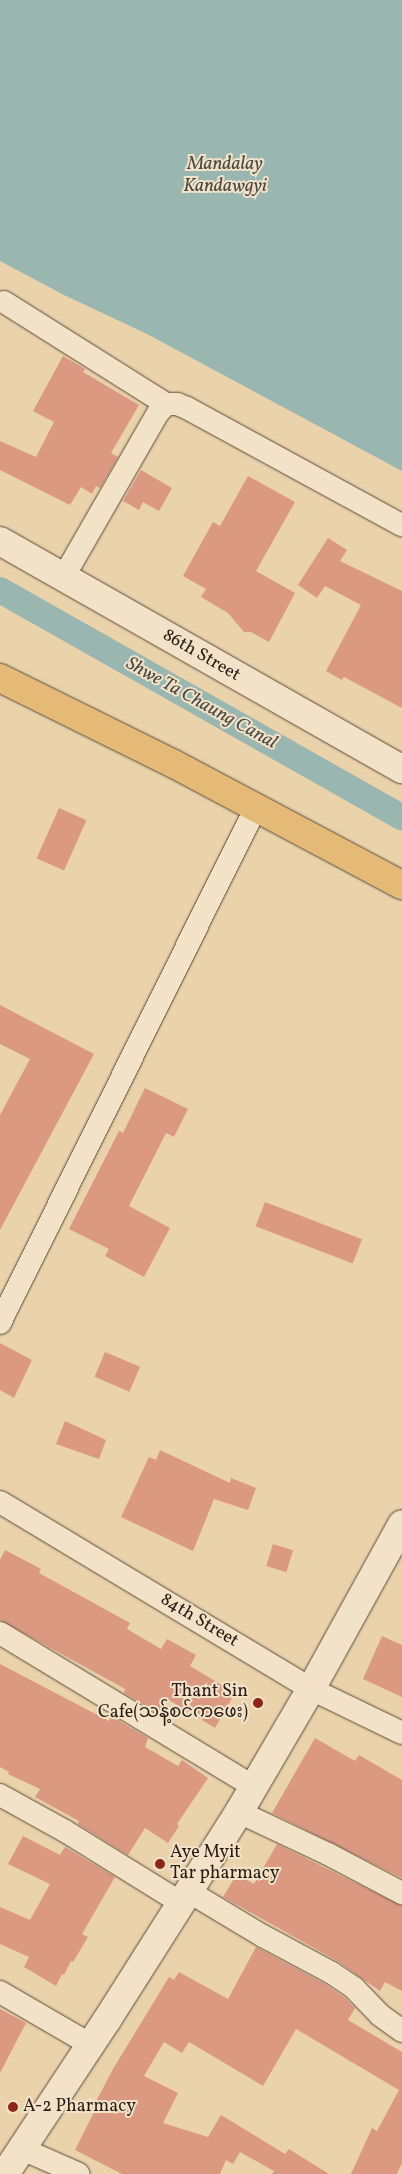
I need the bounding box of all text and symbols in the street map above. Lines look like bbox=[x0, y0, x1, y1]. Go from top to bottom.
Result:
water label: Mandalay Kandawgyi bbox=[183, 154, 267, 198]
street label: 86th Street bbox=[158, 625, 244, 687]
water label: Shwe Ta Chaung Canal bbox=[121, 653, 281, 755]
street label: 84th Street bbox=[156, 1589, 242, 1653]
place label: Thant Sin Cafe(သန့်စင်ကဖေး) bbox=[98, 1682, 248, 1725]
marker: Thant Sin Cafe(သန့်စင်ကဖေး) bbox=[252, 1697, 264, 1709]
place label: Aye Myit Tar pharmacy bbox=[170, 1843, 280, 1886]
marker: Aye Myit Tar pharmacy bbox=[154, 1858, 166, 1870]
place label: A-2 Pharmacy bbox=[23, 2096, 136, 2118]
marker: A-2 Pharmacy bbox=[7, 2101, 19, 2113]

